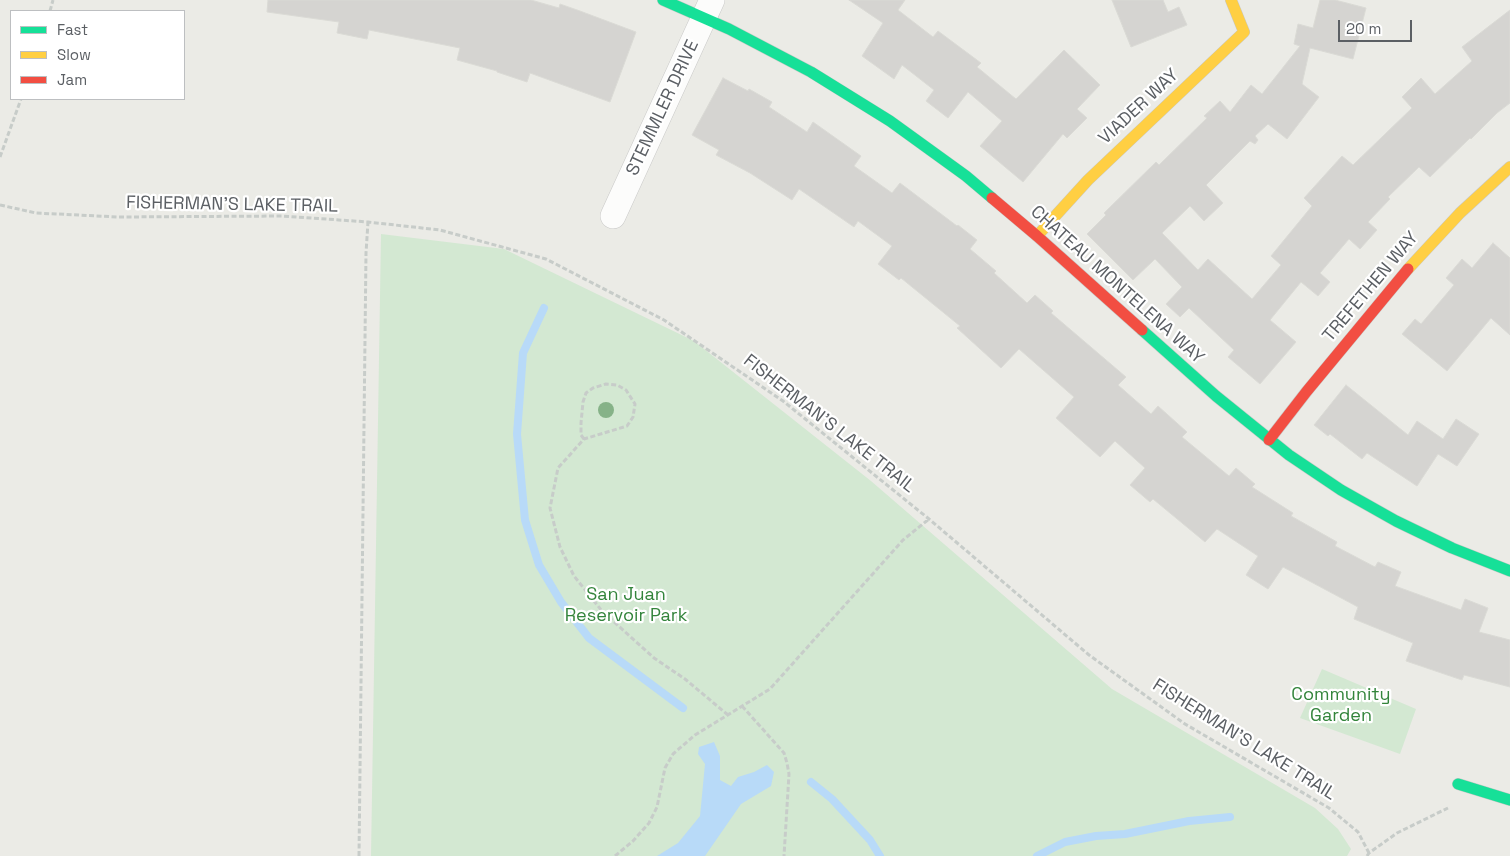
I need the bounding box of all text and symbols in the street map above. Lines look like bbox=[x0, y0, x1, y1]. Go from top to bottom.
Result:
legend bbox=[10, 10, 185, 100]
scale bar bbox=[1340, 10, 1414, 42]
text: 20 m bbox=[1346, 19, 1381, 38]
text: Fast bbox=[57, 20, 88, 39]
street label: STEMMLER DRIVE bbox=[622, 37, 704, 179]
text: Slow bbox=[57, 45, 91, 64]
street label: VIADER WAY bbox=[1095, 65, 1183, 149]
text: Jam bbox=[57, 70, 87, 89]
street label: FISHERMAN’S LAKE TRAIL bbox=[126, 192, 338, 218]
street label: CHATEAU MONTELENA WAY bbox=[1026, 201, 1208, 369]
street label: TREFETHEN WAY bbox=[1319, 227, 1423, 347]
street label: FISHERMAN’S LAKE TRAIL bbox=[739, 350, 919, 498]
park label: San Juan Reservoir Park bbox=[565, 584, 687, 626]
street label: FISHERMAN’S LAKE TRAIL bbox=[1148, 675, 1340, 805]
park label: Community Garden bbox=[1291, 684, 1391, 726]

